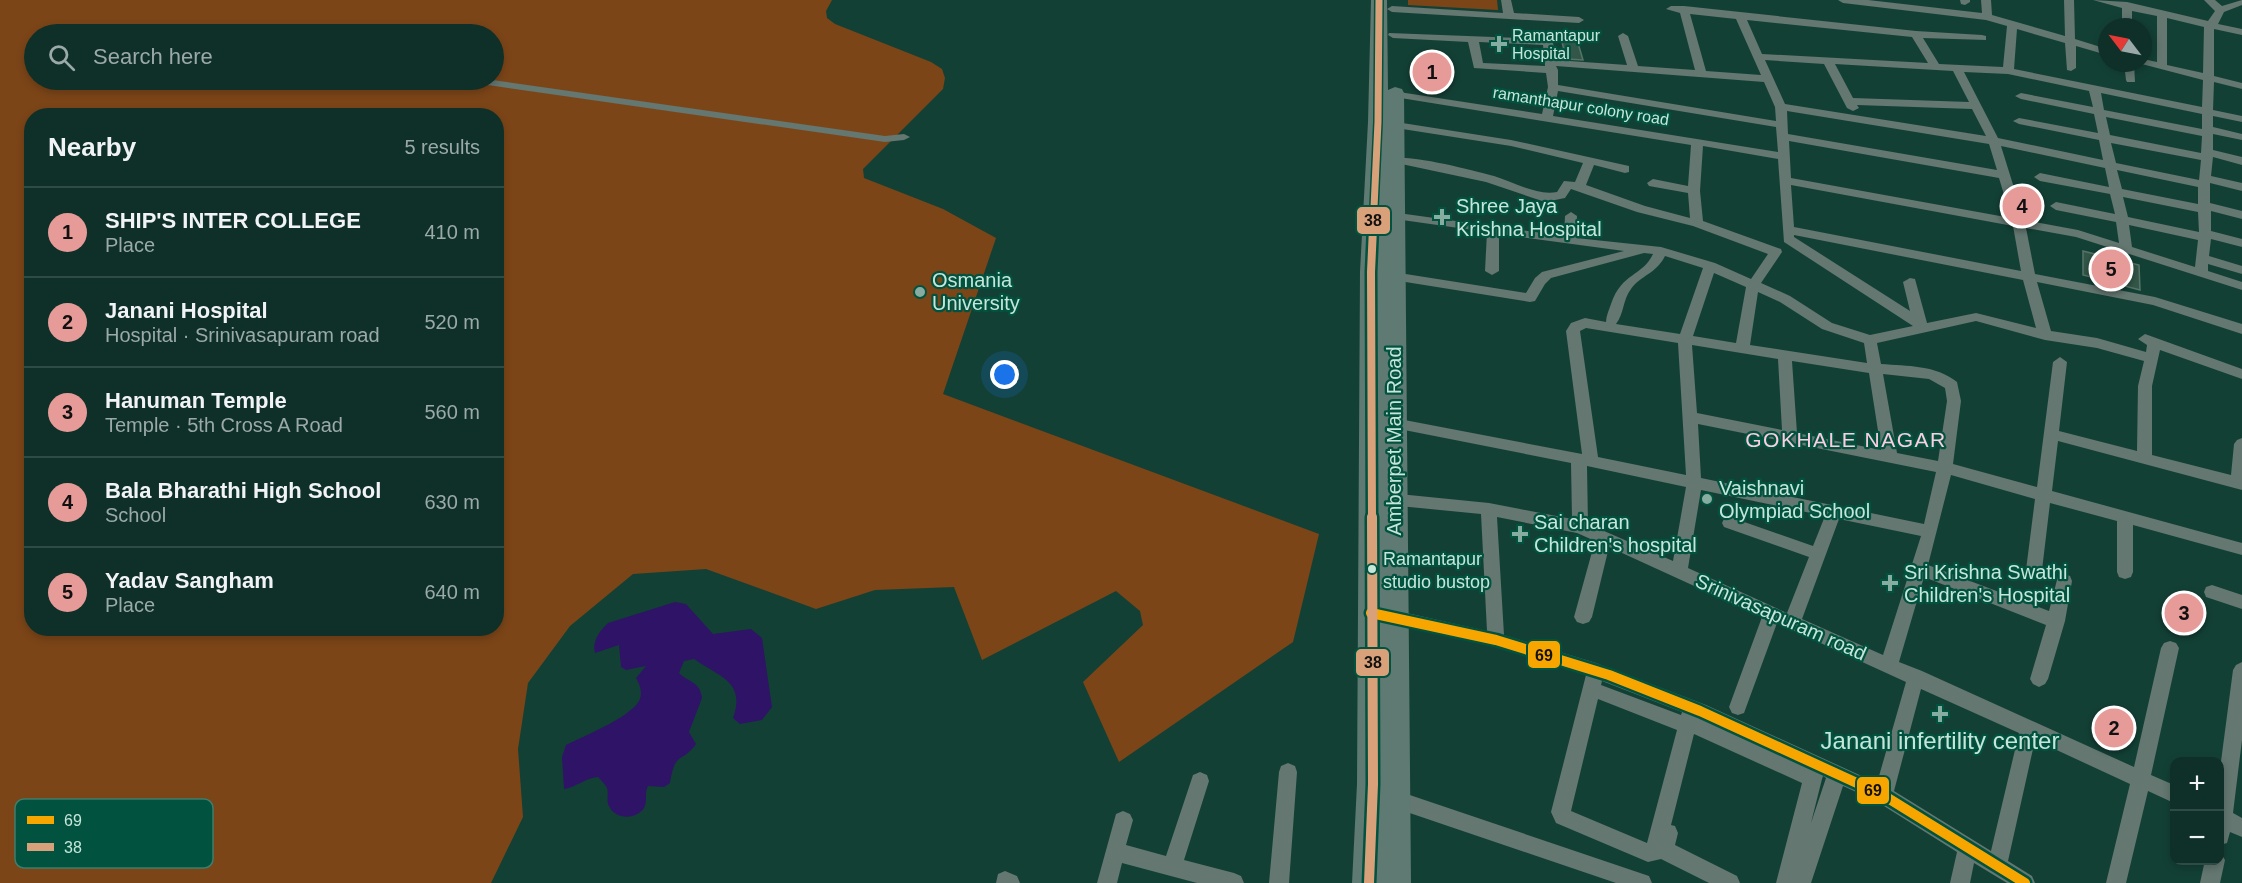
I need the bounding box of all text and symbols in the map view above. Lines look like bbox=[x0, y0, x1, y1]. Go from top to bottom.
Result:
north arrow bbox=[2098, 18, 2152, 72]
search box bbox=[24, 24, 504, 90]
place label: Ramantapur Hospital bbox=[1512, 27, 1601, 62]
marker: Ramantapur Hospital bbox=[1490, 35, 1508, 53]
icon: search bbox=[45, 41, 78, 74]
text: Search here bbox=[93, 44, 213, 69]
pin: 1 bbox=[1412, 50, 1452, 94]
street label: ramanthapur colony road bbox=[1492, 84, 1670, 128]
text: Nearby bbox=[48, 132, 136, 162]
text: 5 results bbox=[404, 136, 480, 158]
pin: 4 bbox=[2002, 184, 2042, 228]
place label: Shree Jaya Krishna Hospital bbox=[1456, 195, 1602, 240]
line badge: 38 bbox=[1356, 206, 1391, 235]
text: SHIP'S INTER COLLEGE bbox=[105, 208, 361, 233]
marker: Shree Jaya Krishna Hospital bbox=[1433, 208, 1451, 226]
text: 38 bbox=[1364, 212, 1382, 229]
text: 1 bbox=[62, 221, 73, 243]
text: 410 m bbox=[424, 221, 480, 243]
text: Place bbox=[105, 234, 155, 256]
pin: 5 bbox=[2092, 246, 2130, 292]
place label: Osmania University bbox=[932, 269, 1020, 314]
marker: Osmania University bbox=[913, 285, 927, 299]
text: Janani Hospital bbox=[105, 298, 268, 323]
text: 2 bbox=[62, 311, 73, 333]
text: 520 m bbox=[424, 311, 480, 333]
text: Hospital · Srinivasapuram road bbox=[105, 324, 380, 346]
street label: Amberpet Main Road bbox=[1383, 347, 1405, 535]
your location bbox=[990, 360, 1019, 389]
text: Hanuman Temple bbox=[105, 388, 287, 413]
text: 3 bbox=[62, 401, 73, 423]
text: 560 m bbox=[424, 401, 480, 423]
text: Temple · 5th Cross A Road bbox=[105, 414, 343, 436]
district label: GOKHALE NAGAR bbox=[1745, 428, 1947, 451]
place label: Vaishnavi Olympiad School bbox=[1719, 477, 1870, 522]
text: Bala Bharathi High School bbox=[105, 478, 381, 503]
text: 4 bbox=[62, 491, 73, 513]
text: 630 m bbox=[424, 491, 480, 513]
marker: Vaishnavi Olympiad School bbox=[1700, 492, 1714, 506]
text: School bbox=[105, 504, 166, 526]
place label: Sai charan Children's hospital bbox=[1534, 511, 1697, 556]
marker: Sai charan Children's hospital bbox=[1511, 525, 1529, 543]
place label: Ramantapur studio bustop bbox=[1383, 549, 1490, 592]
place label: Sri Krishna Swathi Children's Hospital bbox=[1904, 561, 2070, 606]
marker: Ramantapur studio bustop bbox=[1366, 563, 1378, 575]
text: Yadav Sangham bbox=[105, 568, 274, 593]
street label: Srinivasapuram road bbox=[1692, 569, 1870, 665]
marker: Sri Krishna Swathi Children's Hospital bbox=[1881, 574, 1899, 592]
text: 5 bbox=[62, 581, 73, 603]
text: 640 m bbox=[424, 581, 480, 603]
pin: 3 bbox=[2164, 590, 2204, 636]
text: Place bbox=[105, 594, 155, 616]
line badge: 69 bbox=[1527, 640, 1561, 669]
text: 69 bbox=[1535, 647, 1553, 664]
line badge: 38 bbox=[1355, 648, 1390, 677]
text: 38 bbox=[1364, 654, 1382, 671]
marker: Janani infertility center bbox=[1931, 705, 1949, 723]
pin: 2 bbox=[2094, 706, 2134, 750]
place label: Janani infertility center bbox=[1821, 727, 2059, 754]
map controls bbox=[2170, 757, 2224, 865]
button: + bbox=[2170, 757, 2224, 811]
line badge: 69 bbox=[1856, 776, 1890, 805]
text: 69 bbox=[1864, 782, 1882, 799]
legend bbox=[15, 799, 213, 868]
button: − bbox=[2170, 811, 2224, 865]
text: 69 bbox=[64, 812, 82, 829]
text: 38 bbox=[64, 839, 82, 856]

